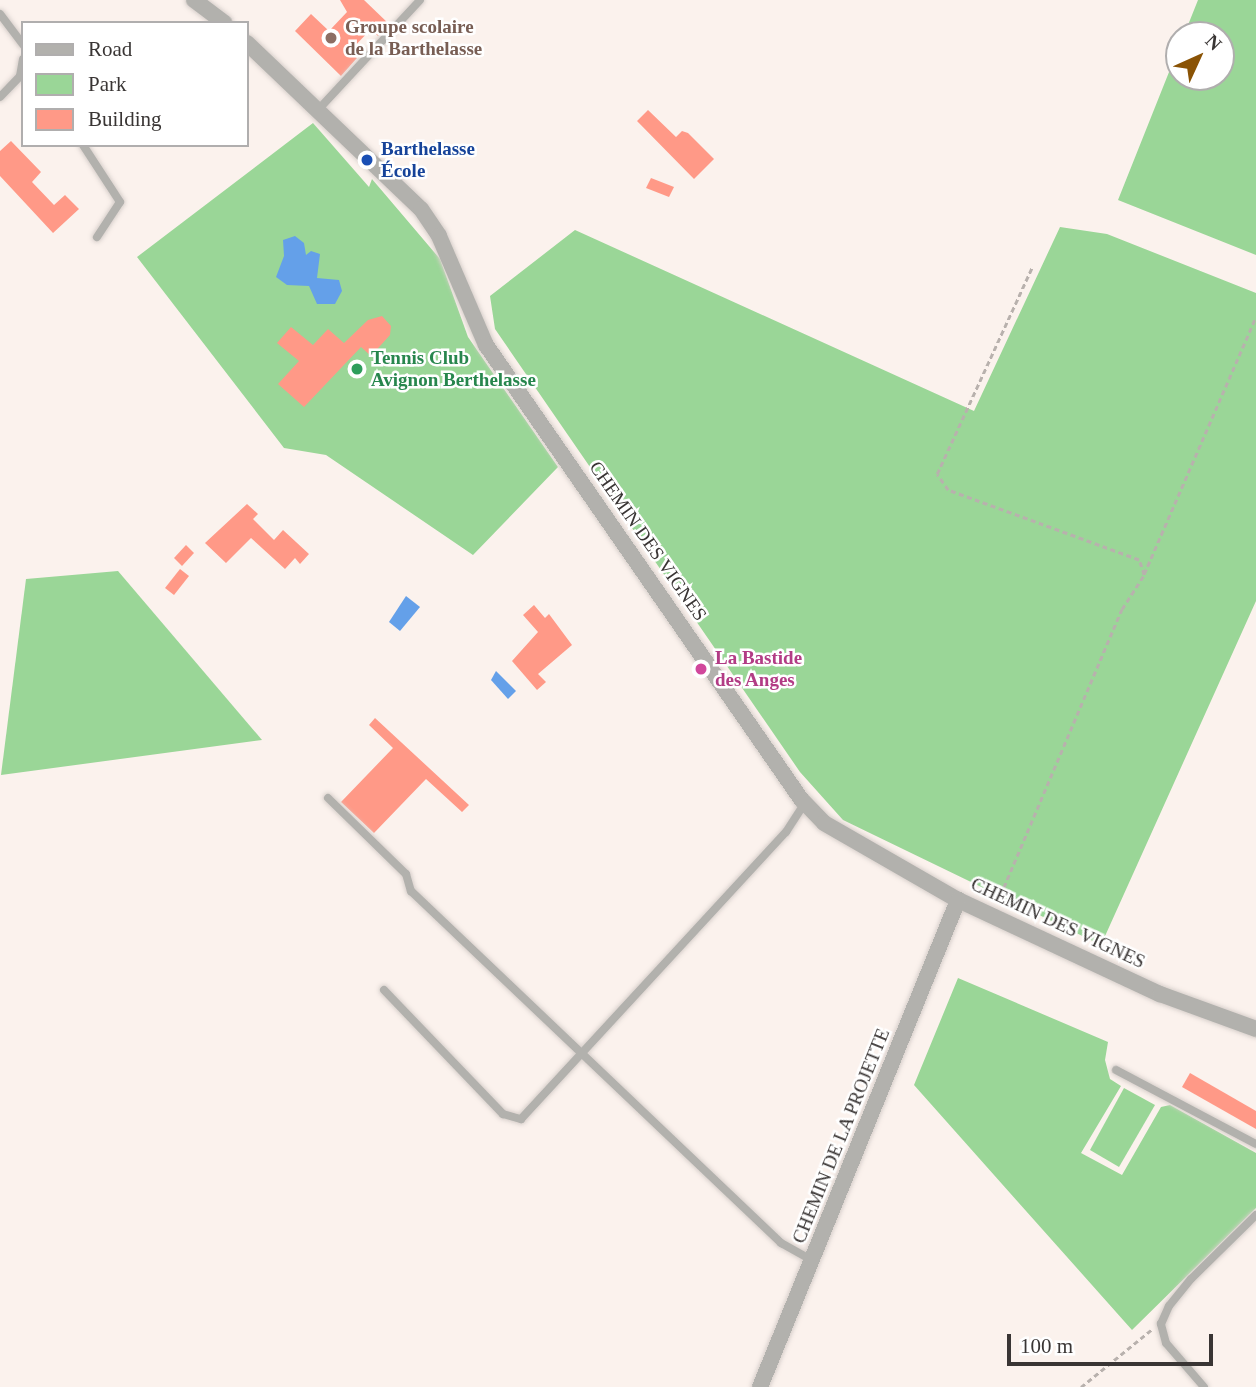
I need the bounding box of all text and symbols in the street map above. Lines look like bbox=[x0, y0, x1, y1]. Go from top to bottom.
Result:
place label: Groupe scolaire de la Barthelasse bbox=[345, 16, 482, 60]
legend bbox=[21, 21, 248, 147]
north arrow bbox=[1165, 21, 1235, 91]
marker: Groupe scolaire de la Barthelasse bbox=[323, 30, 339, 46]
text: N bbox=[1202, 30, 1226, 54]
text: Road bbox=[88, 37, 132, 61]
text: Park bbox=[88, 72, 127, 96]
text: Building bbox=[88, 107, 162, 131]
place label: Barthelasse École bbox=[381, 138, 475, 182]
marker: Barthelasse École bbox=[359, 152, 375, 168]
place label: Tennis Club Avignon Berthelasse bbox=[371, 347, 536, 391]
marker: Tennis Club Avignon Berthelasse bbox=[349, 361, 365, 377]
street label: CHEMIN DES VIGNES bbox=[584, 457, 712, 625]
place label: La Bastide des Anges bbox=[715, 647, 802, 691]
marker: La Bastide des Anges bbox=[693, 661, 709, 677]
street label: CHEMIN DES VIGNES bbox=[967, 873, 1149, 973]
street label: CHEMIN DE LA PROJETTE bbox=[787, 1025, 895, 1247]
scale bar bbox=[1011, 1320, 1218, 1364]
text: 100 m bbox=[1020, 1334, 1073, 1358]

